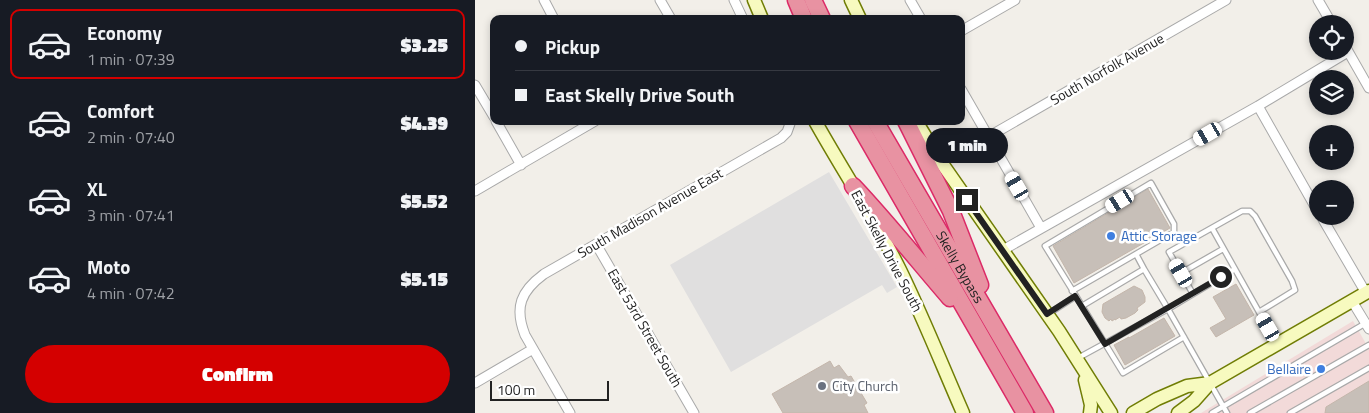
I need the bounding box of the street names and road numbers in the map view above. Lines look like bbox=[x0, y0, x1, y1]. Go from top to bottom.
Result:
street label: South Norfolk Avenue bbox=[1046, 27, 1168, 110]
street label: South Madison Avenue East bbox=[573, 162, 726, 263]
street label: East Skelly Drive South bbox=[846, 186, 928, 315]
street label: Skelly Bypass bbox=[931, 227, 990, 307]
street label: East 53rd Street South bbox=[603, 264, 688, 391]

